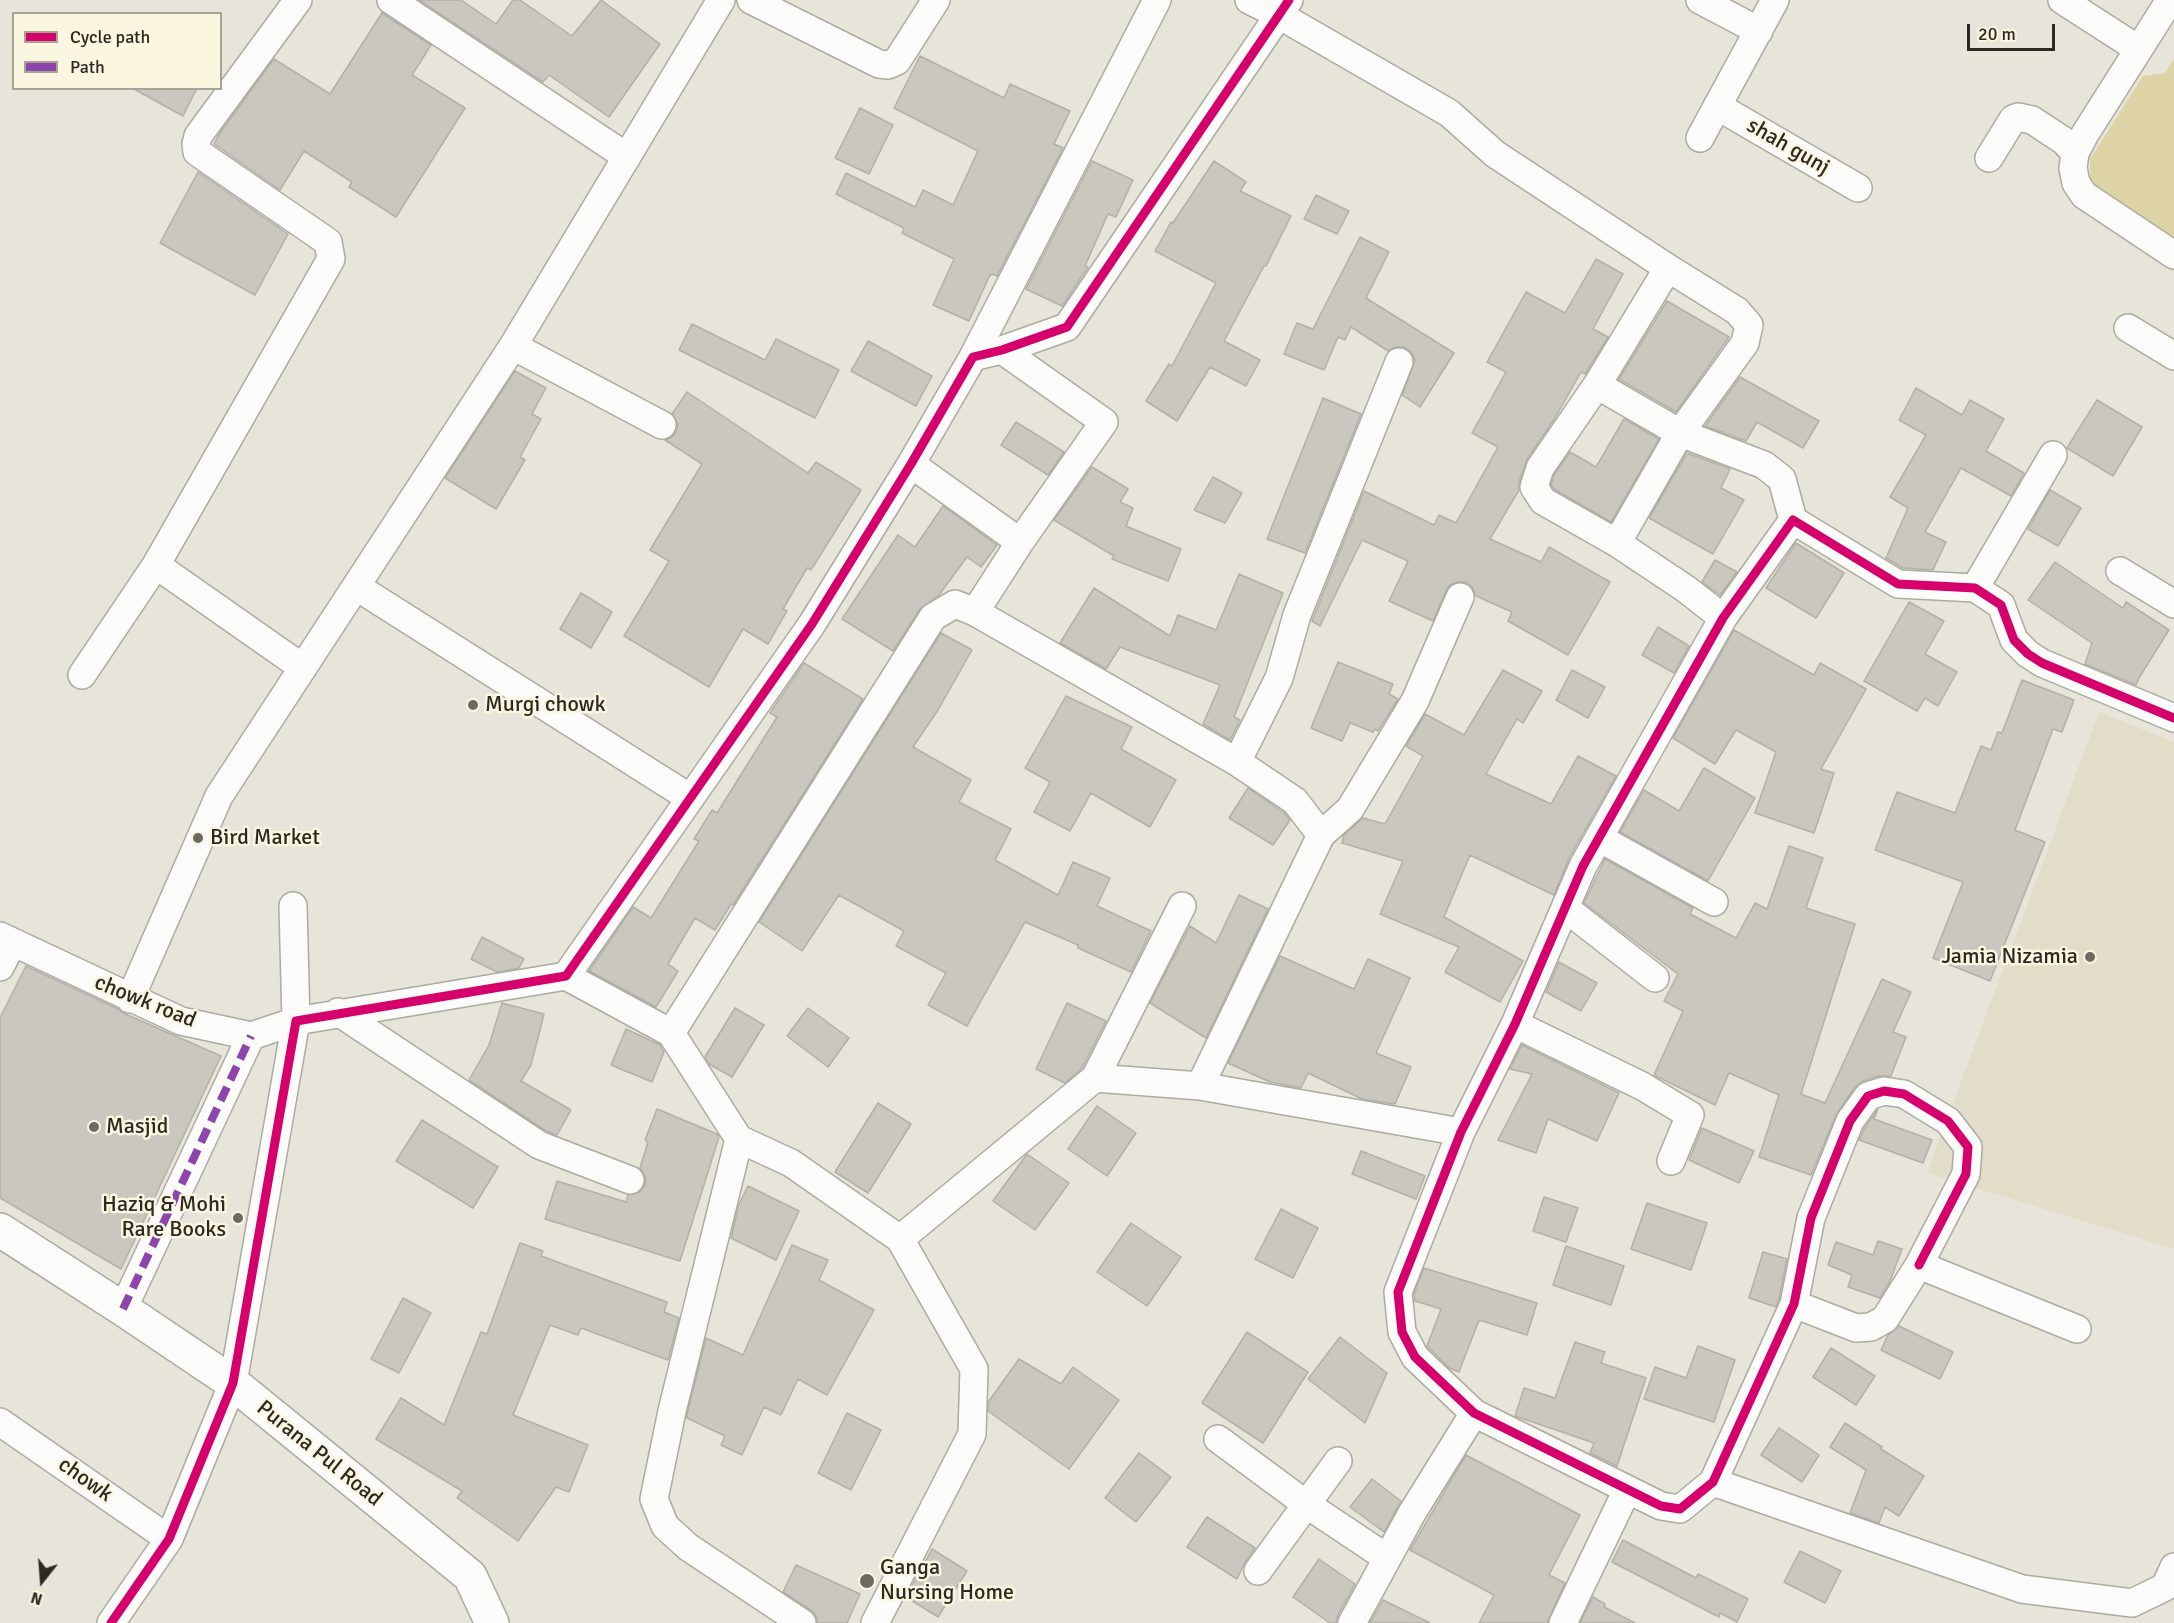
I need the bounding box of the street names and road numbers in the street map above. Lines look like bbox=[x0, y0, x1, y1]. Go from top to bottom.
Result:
street label: shah gunj bbox=[1742, 113, 1834, 181]
street label: chowk road bbox=[90, 970, 200, 1034]
street label: Purana Pul Road bbox=[251, 1395, 387, 1513]
street label: chowk bbox=[53, 1452, 117, 1508]

